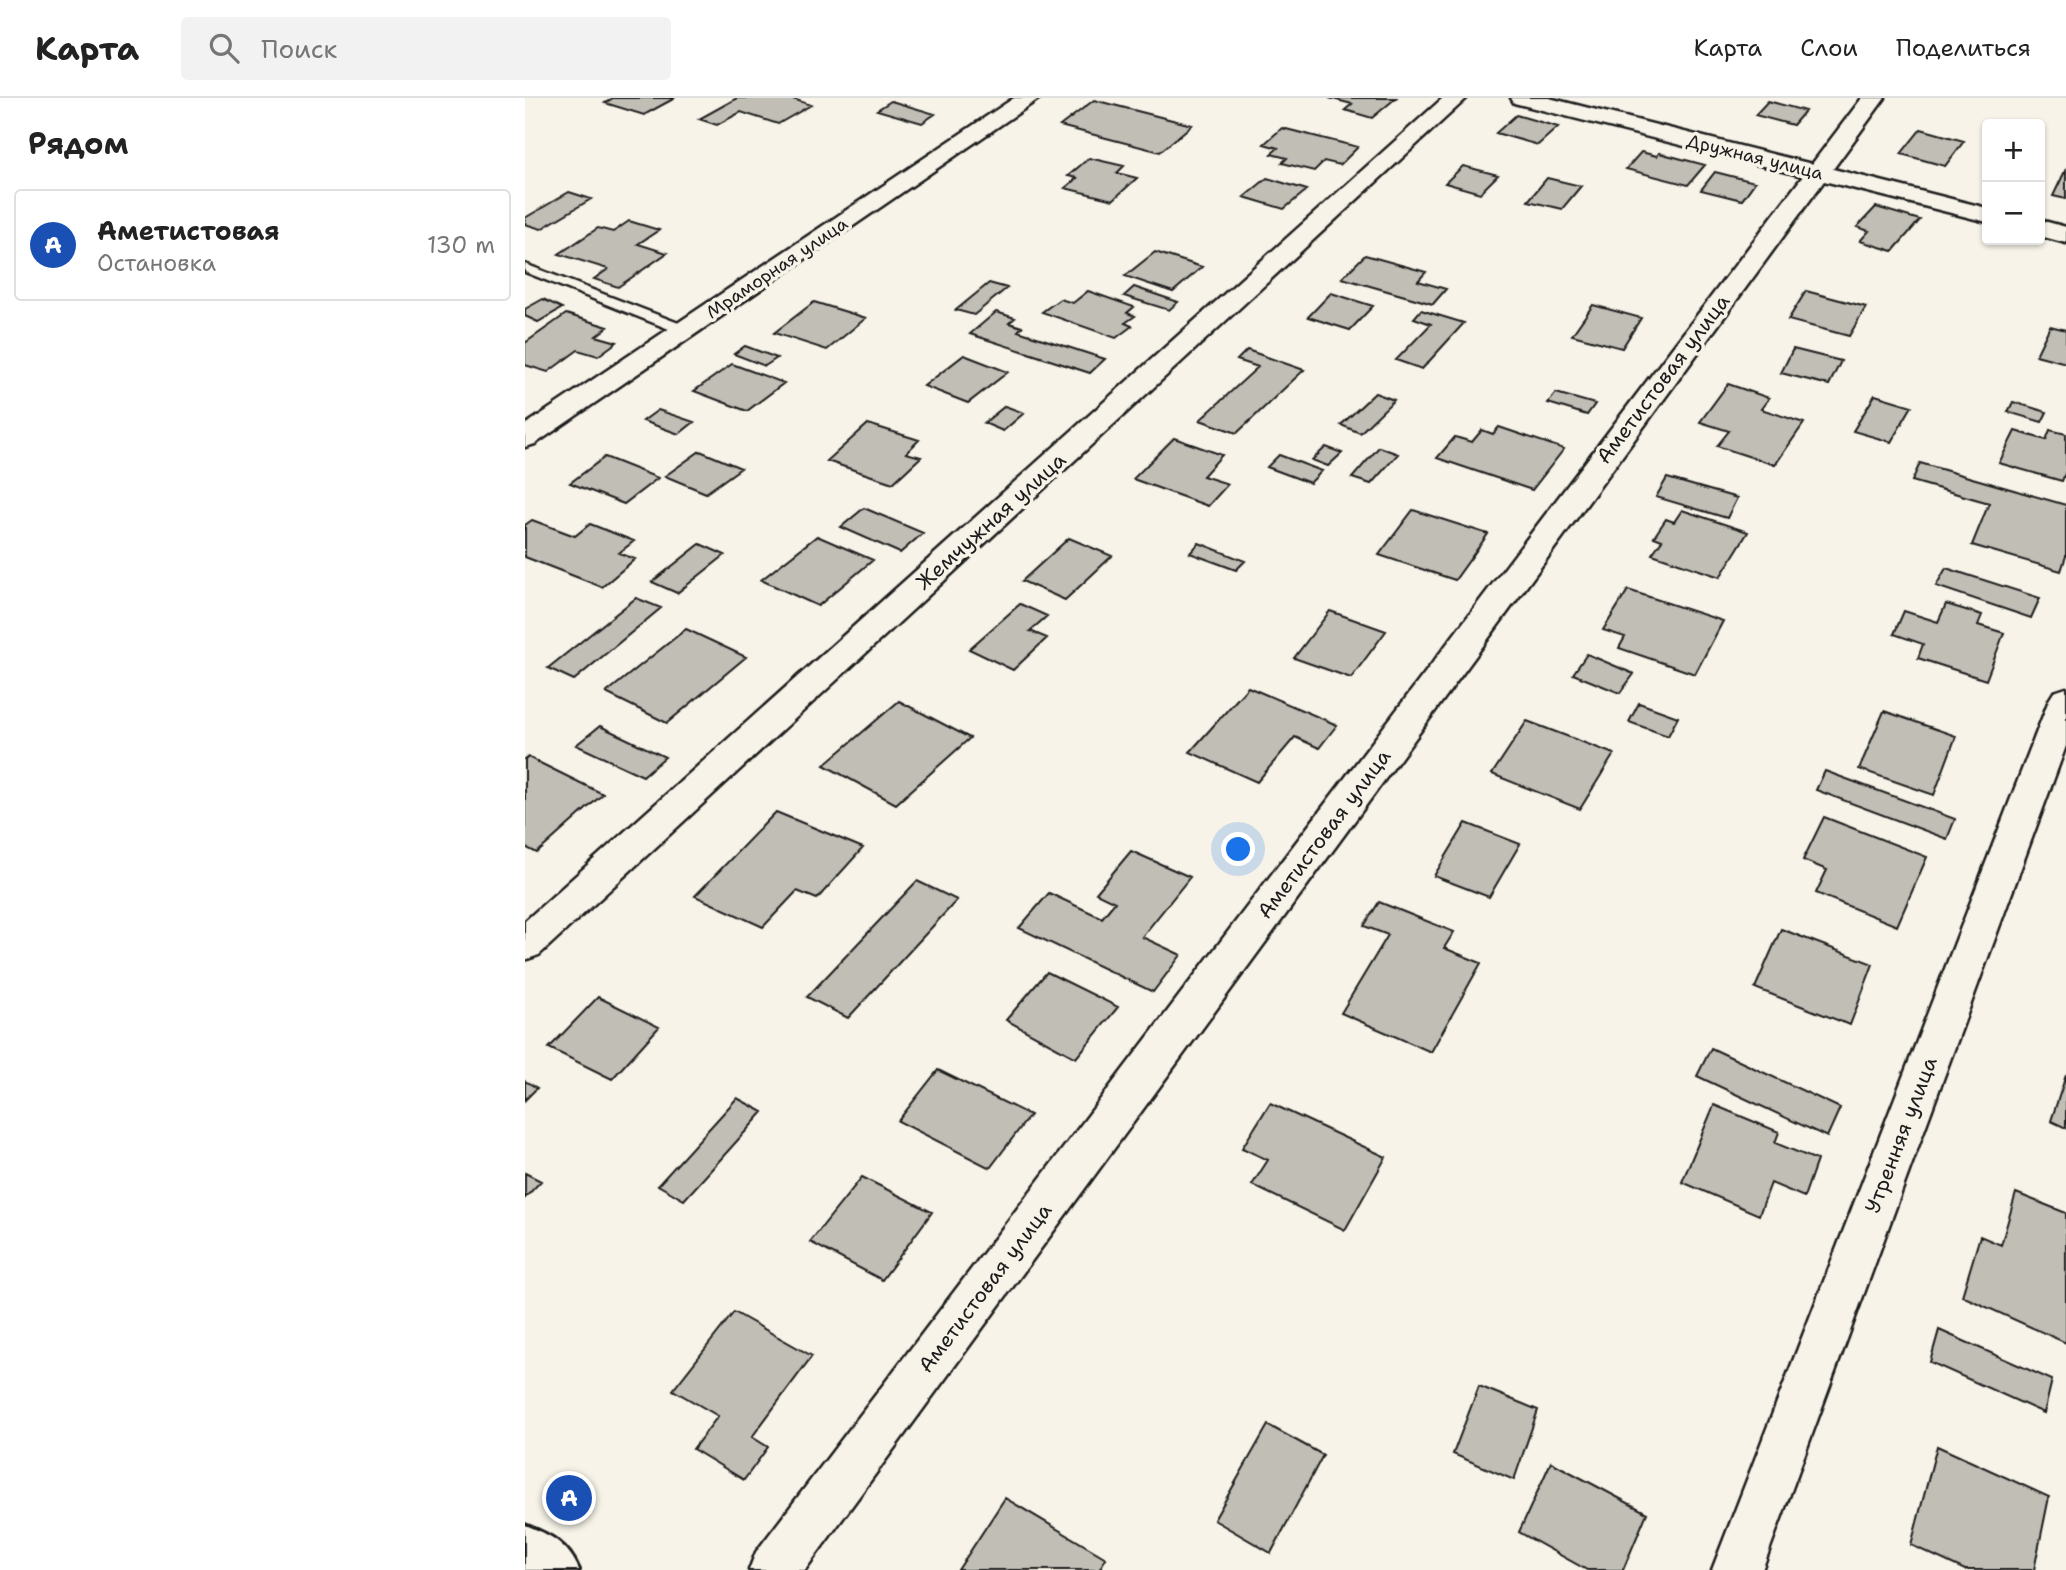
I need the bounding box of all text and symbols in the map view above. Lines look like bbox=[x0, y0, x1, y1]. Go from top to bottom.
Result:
search box bbox=[181, 17, 671, 80]
text: Карта bbox=[35, 26, 139, 71]
icon: search bbox=[205, 29, 243, 67]
text: Поиск bbox=[261, 31, 337, 66]
text: Карта bbox=[1694, 32, 1762, 64]
text: Слои bbox=[1800, 32, 1858, 64]
text: Поделиться bbox=[1896, 32, 2031, 64]
map controls bbox=[1982, 119, 2045, 245]
button: + bbox=[1982, 119, 2045, 182]
text: Рядом bbox=[28, 123, 128, 164]
street label: Дружная улица bbox=[1684, 128, 1826, 186]
button: − bbox=[1982, 182, 2045, 245]
street label: Мраморная улица bbox=[701, 212, 853, 324]
text: Аметистовая bbox=[97, 213, 280, 248]
text: A bbox=[44, 230, 62, 260]
text: 130 m bbox=[427, 230, 495, 260]
text: Остановка bbox=[97, 248, 216, 278]
street label: Аметистовая улица bbox=[1590, 288, 1736, 470]
street label: Жемчужная улица bbox=[910, 446, 1072, 596]
street label: Аметистовая улица bbox=[1251, 743, 1397, 925]
your location bbox=[1221, 832, 1255, 866]
street label: Утренняя улица bbox=[1858, 1053, 1944, 1217]
street label: Аметистовая улица bbox=[912, 1197, 1058, 1379]
pin: A bbox=[546, 1472, 592, 1524]

